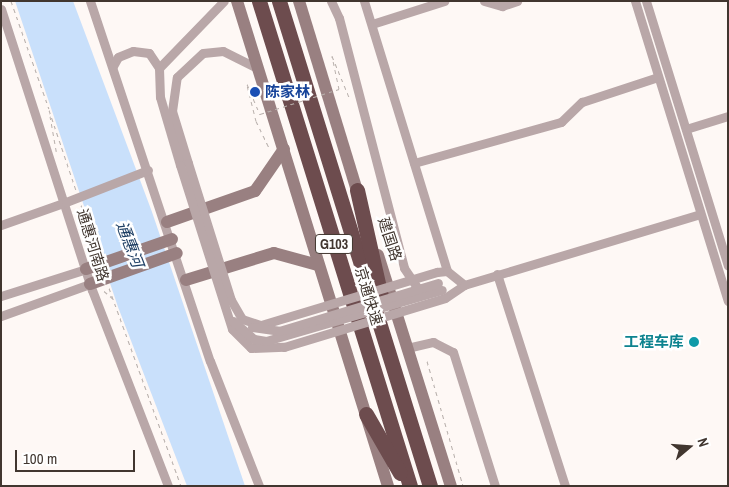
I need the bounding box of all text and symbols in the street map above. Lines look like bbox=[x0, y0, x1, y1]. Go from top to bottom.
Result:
place label: 陈家林 bbox=[265, 83, 310, 101]
marker: 陈家林 bbox=[249, 86, 261, 98]
street label: 通惠河南路 bbox=[73, 207, 113, 283]
street label: 建国路 bbox=[374, 215, 406, 263]
water label: 通惠河 bbox=[112, 218, 148, 270]
road number: G103 bbox=[314, 232, 354, 255]
street label: 京通快速 bbox=[352, 265, 386, 327]
place label: 工程车库 bbox=[624, 333, 684, 351]
marker: 工程车库 bbox=[688, 336, 700, 348]
north arrow bbox=[664, 422, 714, 472]
text: N bbox=[693, 436, 713, 449]
scale bar bbox=[18, 440, 138, 472]
text: 100 m bbox=[23, 448, 57, 469]

